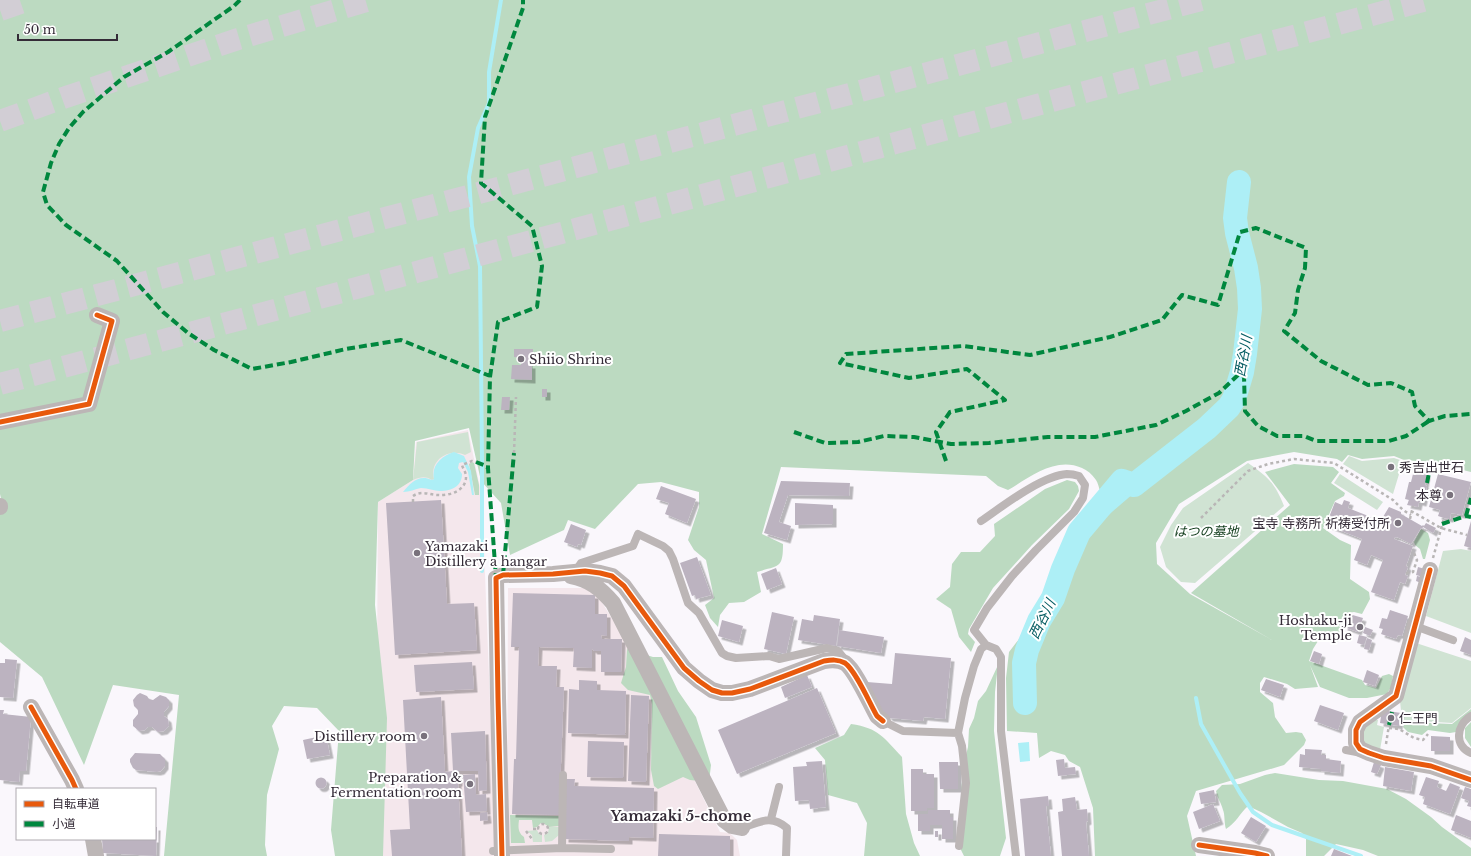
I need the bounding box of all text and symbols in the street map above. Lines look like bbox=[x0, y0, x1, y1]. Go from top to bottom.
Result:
scale bar bbox=[18, 16, 117, 42]
text: 50 m bbox=[24, 22, 56, 37]
water label: 西谷川 bbox=[1230, 332, 1256, 378]
place label: Shiio Shrine bbox=[529, 351, 612, 368]
marker: Shiio Shrine bbox=[516, 354, 526, 364]
place label: 秀吉出世石 bbox=[1399, 459, 1464, 476]
marker: 秀吉出世石 bbox=[1386, 462, 1396, 472]
place label: 本尊 bbox=[1416, 487, 1442, 504]
marker: 本尊 bbox=[1445, 490, 1455, 500]
place label: 宝寺 寺務所 祈祷受付所 bbox=[1253, 515, 1390, 532]
marker: 宝寺 寺務所 祈祷受付所 bbox=[1393, 518, 1403, 528]
park label: はつの墓地 bbox=[1173, 523, 1240, 540]
place label: Yamazaki Distillery a hangar bbox=[424, 538, 548, 570]
marker: Yamazaki Distillery a hangar bbox=[412, 548, 422, 558]
water label: 西谷川 bbox=[1025, 594, 1060, 642]
place label: Hoshaku-ji Temple bbox=[1279, 612, 1353, 644]
marker: Hoshaku-ji Temple bbox=[1355, 622, 1365, 632]
place label: 仁王門 bbox=[1399, 710, 1438, 727]
marker: 仁王門 bbox=[1386, 713, 1396, 723]
place label: Distillery room bbox=[314, 728, 416, 745]
marker: Distillery room bbox=[419, 731, 429, 741]
place label: Preparation & Fermentation room bbox=[330, 769, 462, 801]
marker: Preparation & Fermentation room bbox=[465, 779, 475, 789]
legend bbox=[16, 788, 156, 840]
text: 自転車道 bbox=[52, 796, 100, 811]
district label: Yamazaki 5-chome bbox=[610, 807, 751, 825]
text: 小道 bbox=[52, 816, 76, 831]

